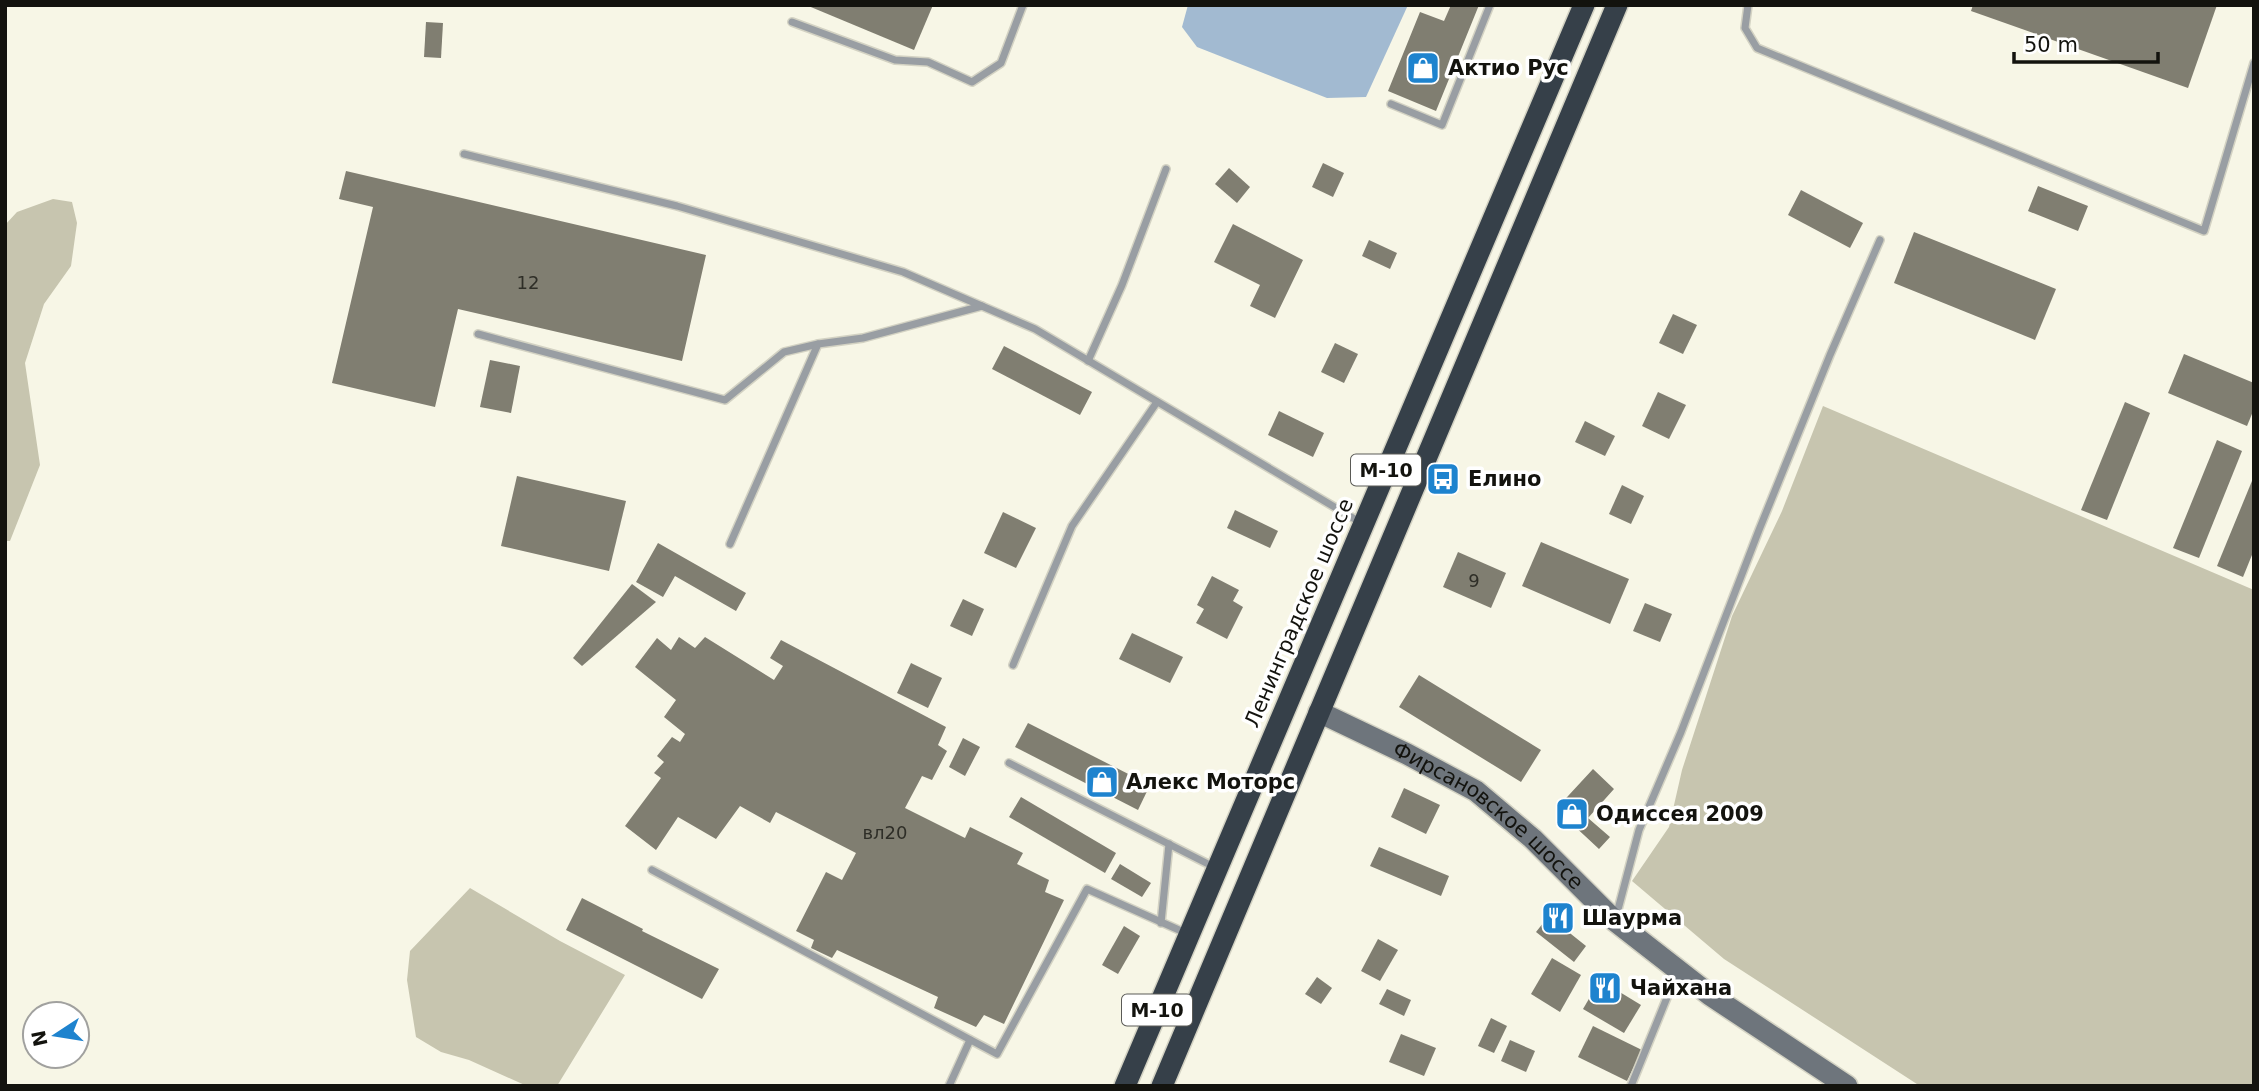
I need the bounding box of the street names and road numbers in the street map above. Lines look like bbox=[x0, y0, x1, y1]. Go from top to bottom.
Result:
road number: М-10 bbox=[1351, 454, 1421, 485]
street label: Ленинградское шоссе bbox=[1240, 495, 1358, 731]
street label: Фирсановское шоссе bbox=[1389, 737, 1588, 894]
road number: М-10 bbox=[1122, 994, 1192, 1026]

